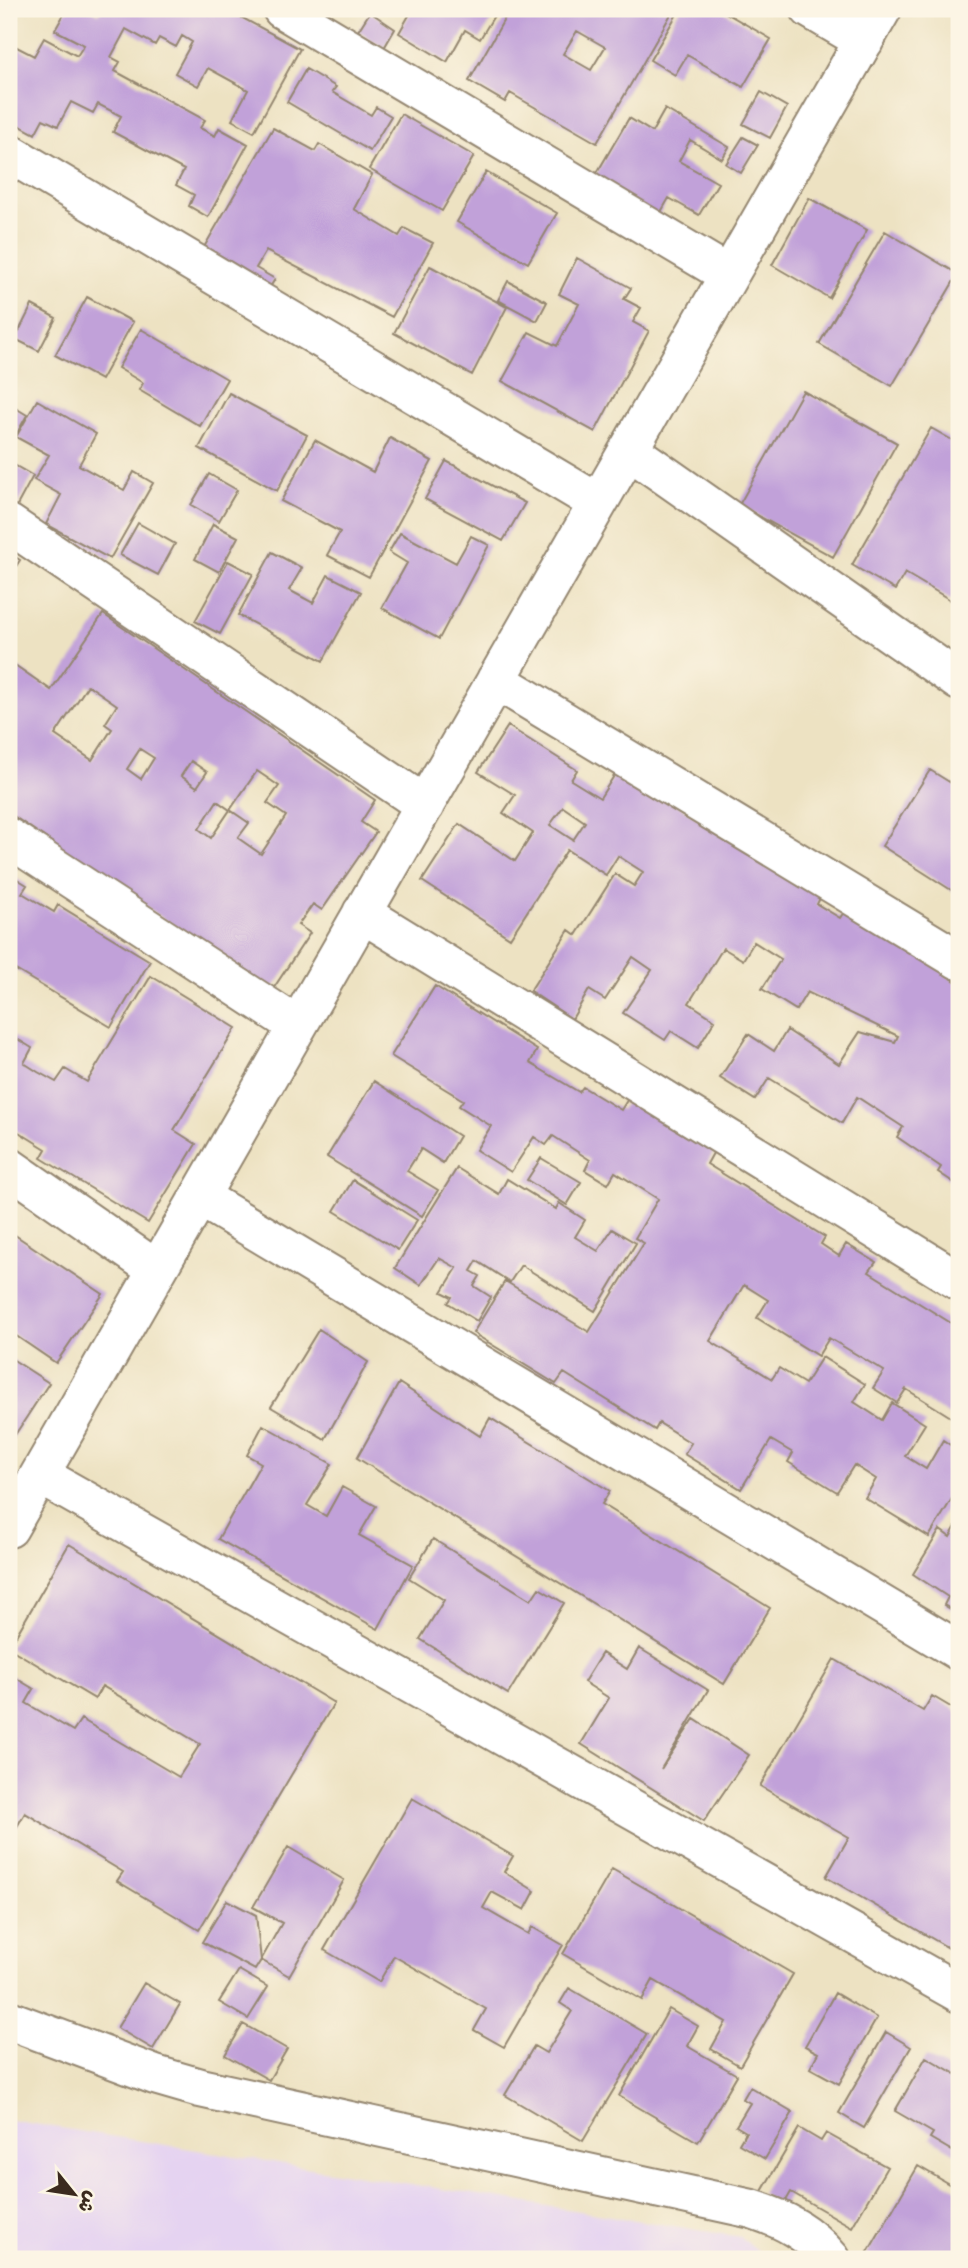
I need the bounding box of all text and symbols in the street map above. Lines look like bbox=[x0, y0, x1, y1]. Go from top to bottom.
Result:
north arrow bbox=[38, 2160, 108, 2230]
text: ش bbox=[70, 2186, 104, 2218]

